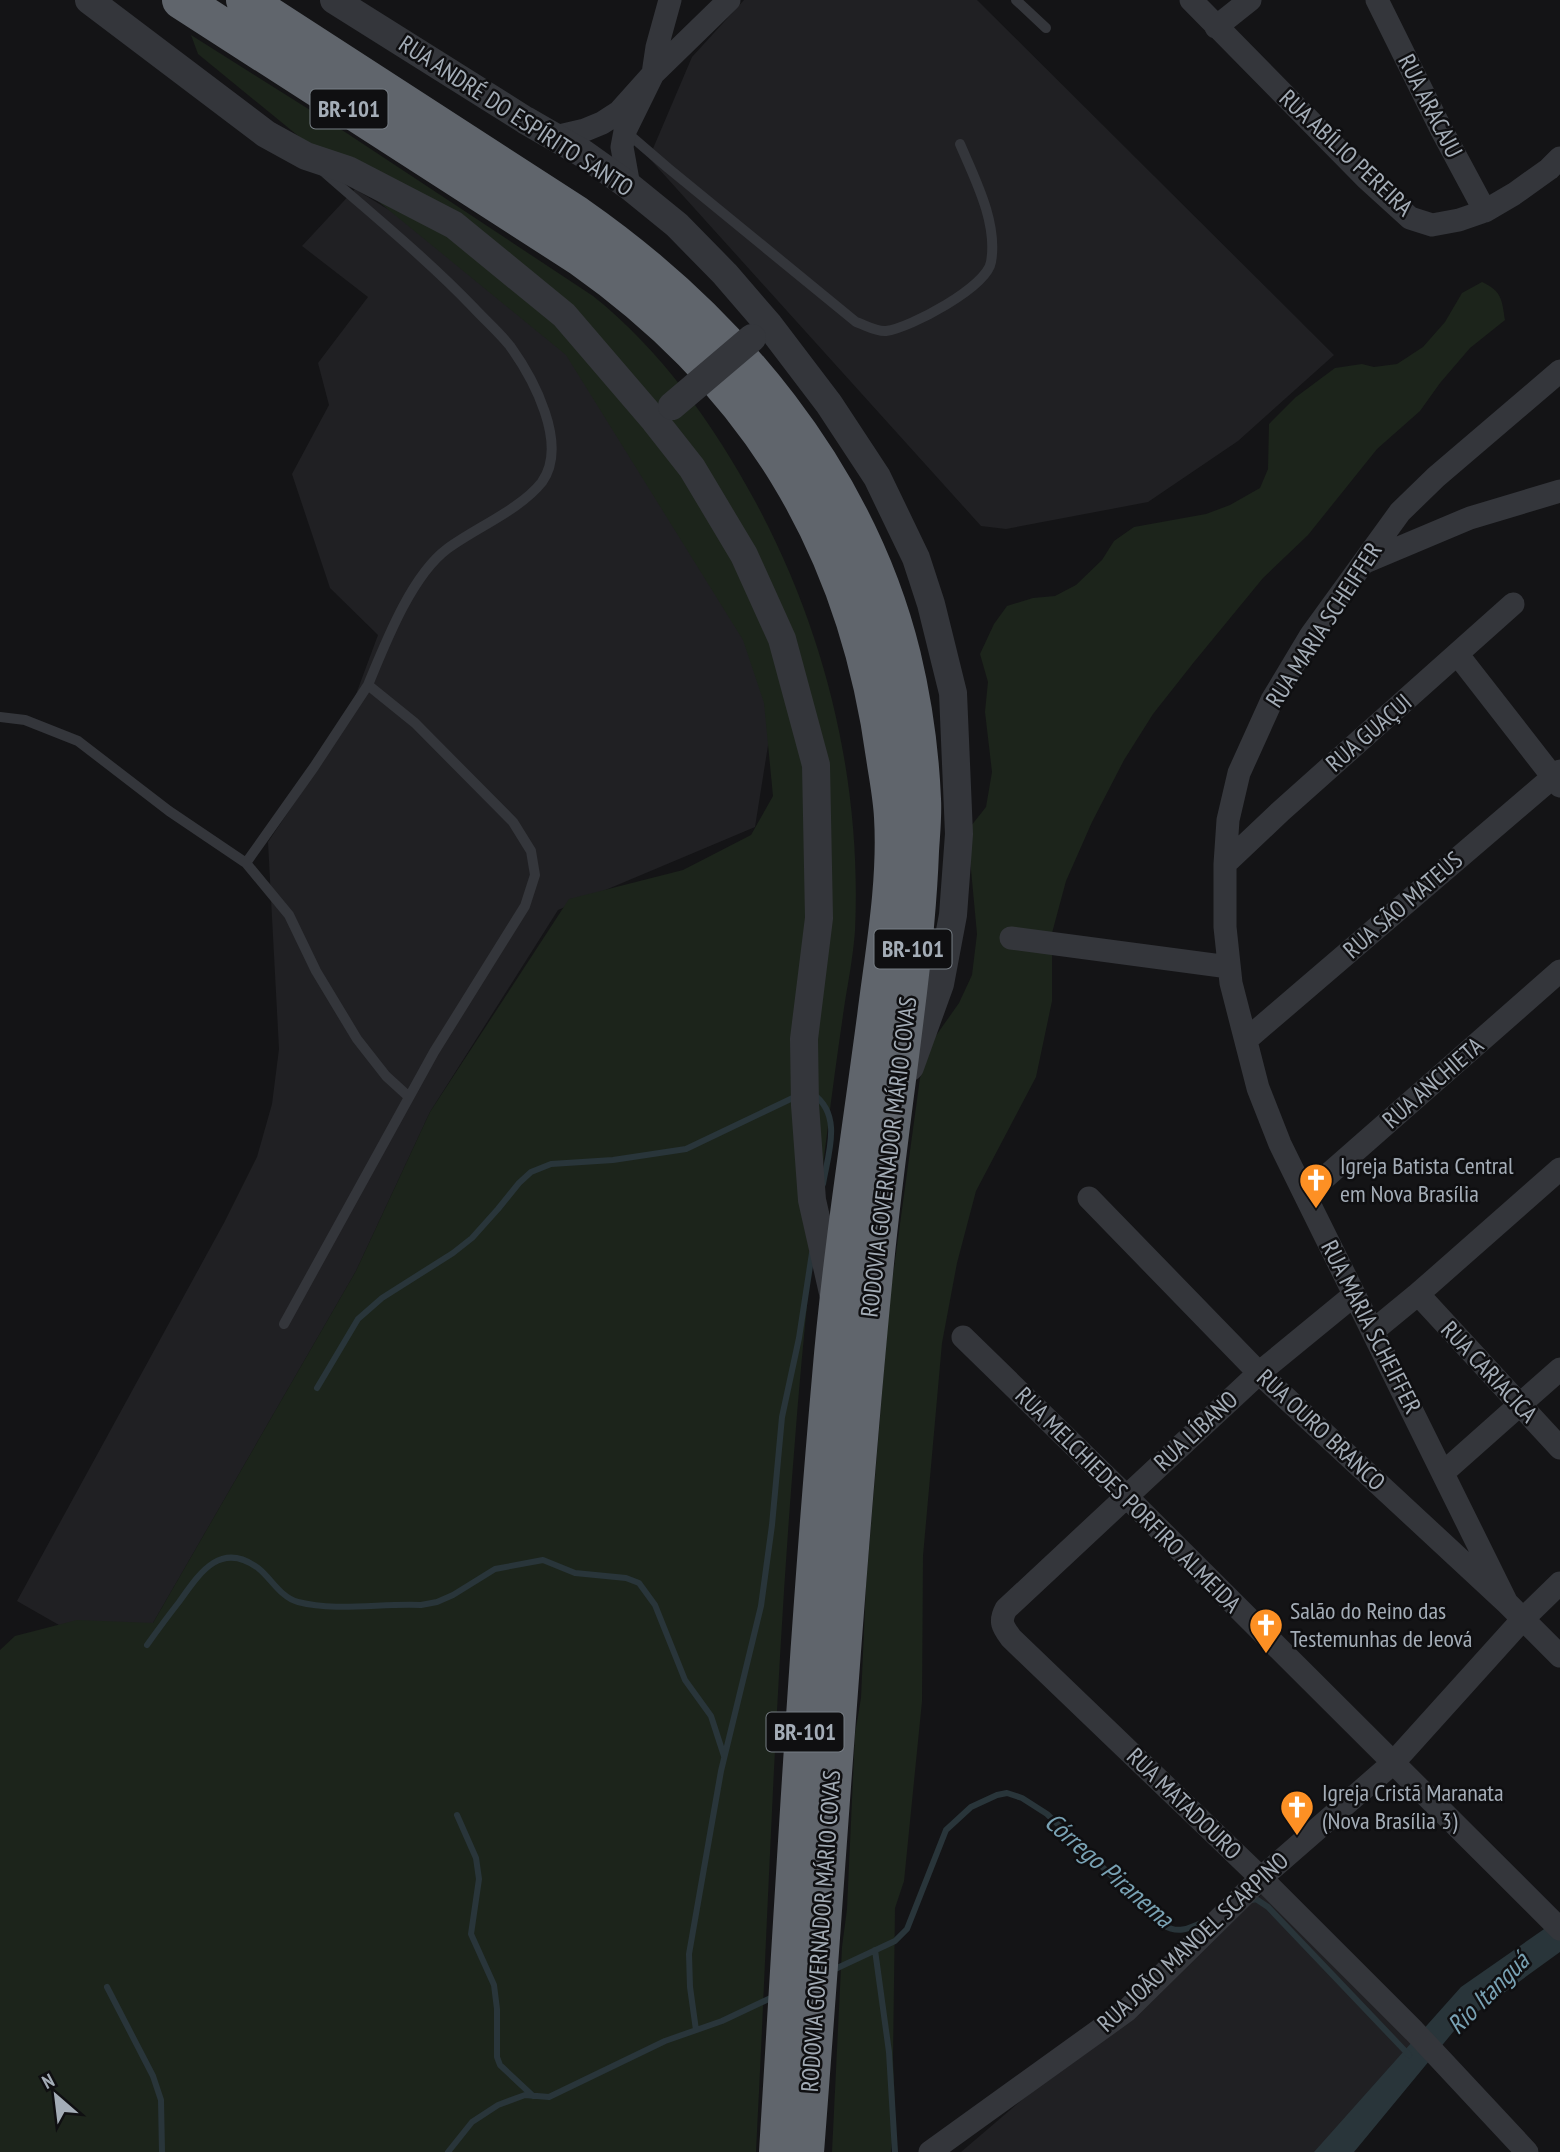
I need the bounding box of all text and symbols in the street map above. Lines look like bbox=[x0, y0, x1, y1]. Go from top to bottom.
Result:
street label: RUA ANDRÉ DO ESPÍRITO SANTO bbox=[393, 28, 639, 203]
street label: RUA ARACAJU bbox=[1391, 49, 1470, 163]
street label: RUA ABÍLIO PEREIRA bbox=[1273, 83, 1420, 223]
road number: BR-101 bbox=[310, 90, 388, 128]
street label: RUA MARIA SCHEIFFER bbox=[1259, 536, 1389, 713]
street label: RUA GUAÇUI bbox=[1319, 687, 1418, 778]
street label: RUA SÃO MATEUS bbox=[1337, 844, 1469, 965]
road number: BR-101 bbox=[874, 930, 951, 968]
street label: RODOVIA GOVERNADOR MÁRIO COVAS bbox=[853, 995, 924, 1319]
street label: RUA ANCHIETA bbox=[1376, 1030, 1490, 1135]
place label: Igreja Batista Central em Nova Brasília bbox=[1340, 1150, 1514, 1209]
church icon: Igreja Batista Central em Nova Brasília bbox=[1297, 1161, 1335, 1210]
street label: RUA MARIA SCHEIFFER bbox=[1314, 1235, 1429, 1419]
street label: RUA CARIACICA bbox=[1434, 1314, 1545, 1429]
street label: RUA OURO BRANCO bbox=[1251, 1362, 1392, 1497]
street label: RUA MELCHIEDES PORFIRO ALMEIDA bbox=[1009, 1380, 1248, 1620]
street label: RUA LÍBANO bbox=[1147, 1384, 1244, 1477]
place label: Salão do Reino das Testemunhas de Jeová bbox=[1290, 1595, 1472, 1654]
church icon: Salão do Reino das Testemunhas de Jeová bbox=[1247, 1606, 1285, 1655]
road number: BR-101 bbox=[766, 1712, 844, 1751]
street label: RUA MATADOURO bbox=[1120, 1741, 1248, 1866]
street label: RODOVIA GOVERNADOR MÁRIO COVAS bbox=[794, 1769, 847, 2093]
place label: Igreja Cristã Maranata (Nova Brasília 3) bbox=[1322, 1777, 1504, 1836]
church icon: Igreja Cristã Maranata (Nova Brasília 3) bbox=[1278, 1788, 1316, 1837]
water label: Córrego Piranema bbox=[1038, 1805, 1182, 1935]
street label: RUA JOÃO MANOEL SCARPINO bbox=[1090, 1845, 1295, 2038]
water label: Rio Itanguá bbox=[1440, 1944, 1537, 2041]
north arrow bbox=[21, 2061, 91, 2131]
text: N bbox=[38, 2068, 58, 2094]

